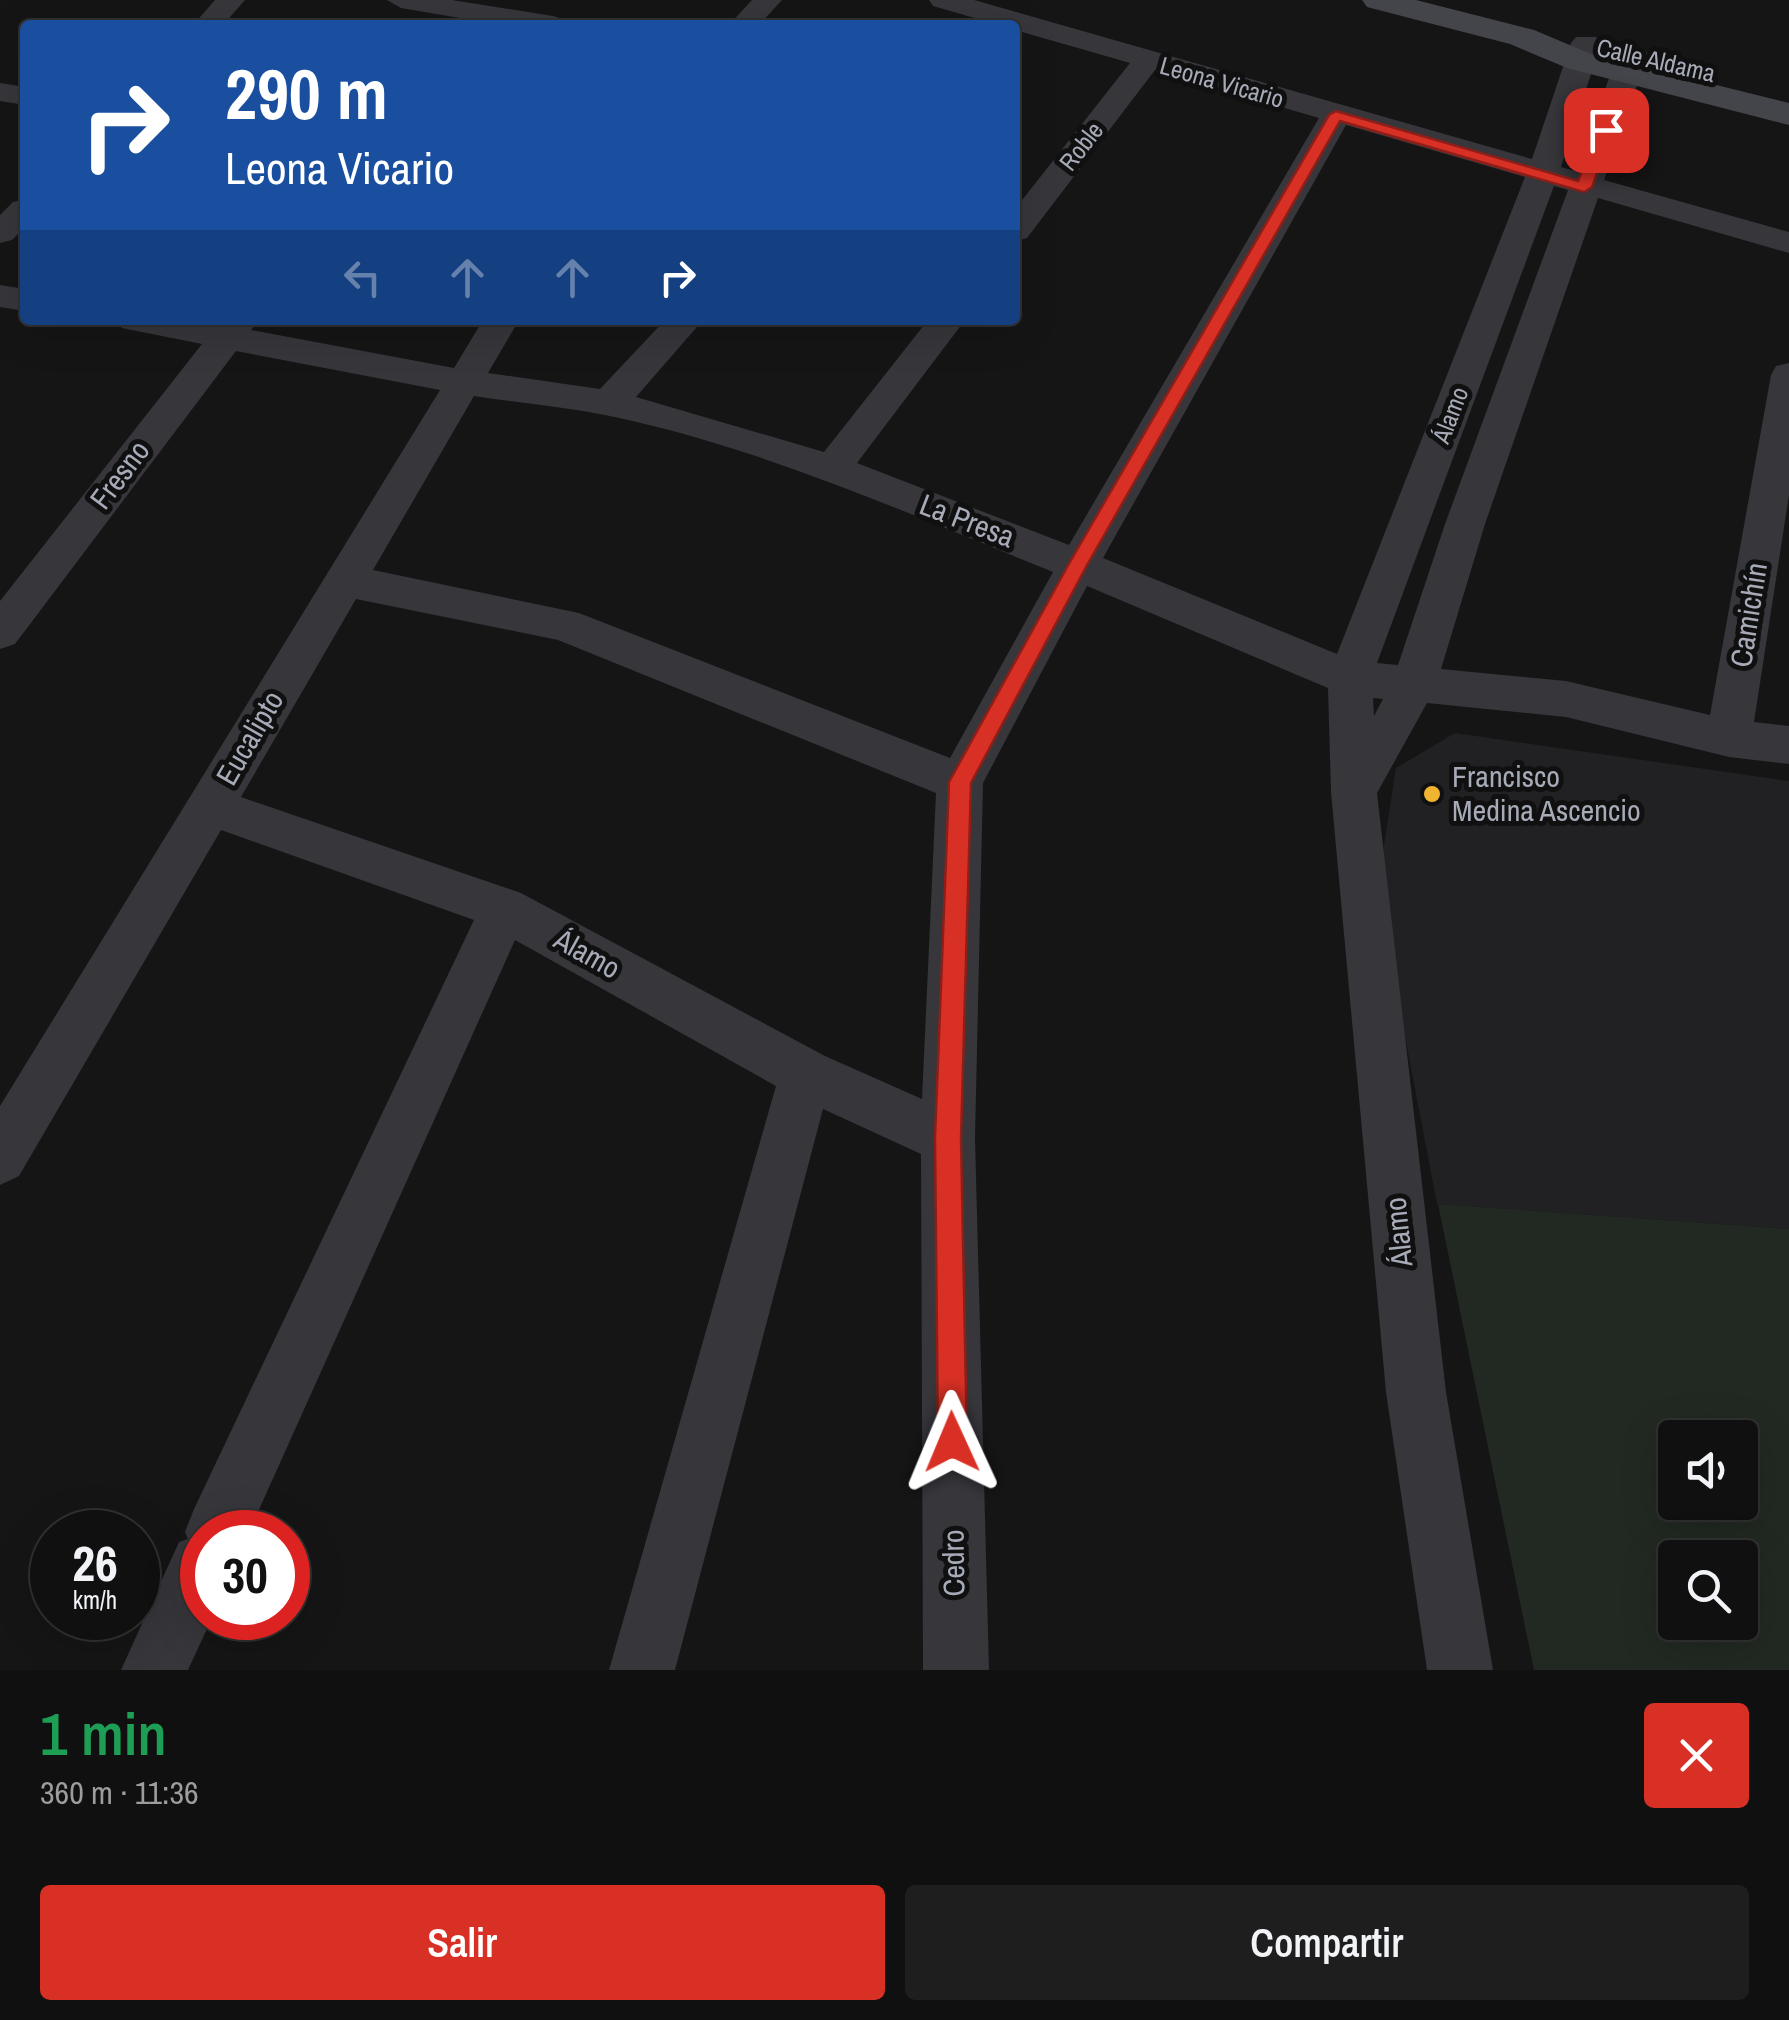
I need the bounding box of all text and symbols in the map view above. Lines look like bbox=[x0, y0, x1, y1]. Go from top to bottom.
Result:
street label: Calle Aldama bbox=[1593, 30, 1719, 90]
text: 290 m bbox=[225, 47, 388, 141]
street label: Leona Vicario bbox=[1156, 48, 1288, 116]
icon: right bbox=[60, 60, 190, 190]
pin bbox=[1564, 88, 1649, 173]
icon: arrive bbox=[1579, 103, 1634, 158]
street label: Roble bbox=[1051, 114, 1111, 178]
text: Leona Vicario bbox=[225, 137, 454, 198]
icon: left bbox=[335, 250, 390, 305]
icon: ahead bbox=[440, 250, 495, 305]
icon: ahead bbox=[545, 250, 600, 305]
icon: right bbox=[650, 250, 705, 305]
street label: Álamo bbox=[1423, 382, 1476, 449]
street label: Fresno bbox=[80, 432, 158, 517]
street label: La Presa bbox=[914, 484, 1021, 556]
street label: Camichín bbox=[1720, 560, 1776, 670]
street label: Eucalipto bbox=[206, 683, 292, 792]
place label: Francisco Medina Ascencio bbox=[1452, 756, 1641, 830]
marker: Francisco Medina Ascencio bbox=[1421, 783, 1443, 805]
street label: Álamo bbox=[546, 918, 628, 988]
street label: Álamo bbox=[1374, 1195, 1422, 1270]
position arrow bbox=[900, 1390, 1004, 1494]
map controls bbox=[1658, 1420, 1758, 1640]
button: sound bbox=[1658, 1420, 1758, 1520]
speed limit sign: 30 bbox=[180, 1510, 310, 1640]
text: 26 bbox=[72, 1529, 118, 1597]
street label: Cedro bbox=[932, 1529, 974, 1597]
button: search bbox=[1658, 1540, 1758, 1640]
text: km/h bbox=[73, 1583, 117, 1617]
text: 1 min bbox=[40, 1693, 167, 1774]
button: close bbox=[1644, 1703, 1749, 1808]
text: 360 m · 11:36 bbox=[40, 1771, 199, 1814]
button: Salir bbox=[40, 1885, 885, 2000]
button: Compartir bbox=[905, 1885, 1749, 2000]

